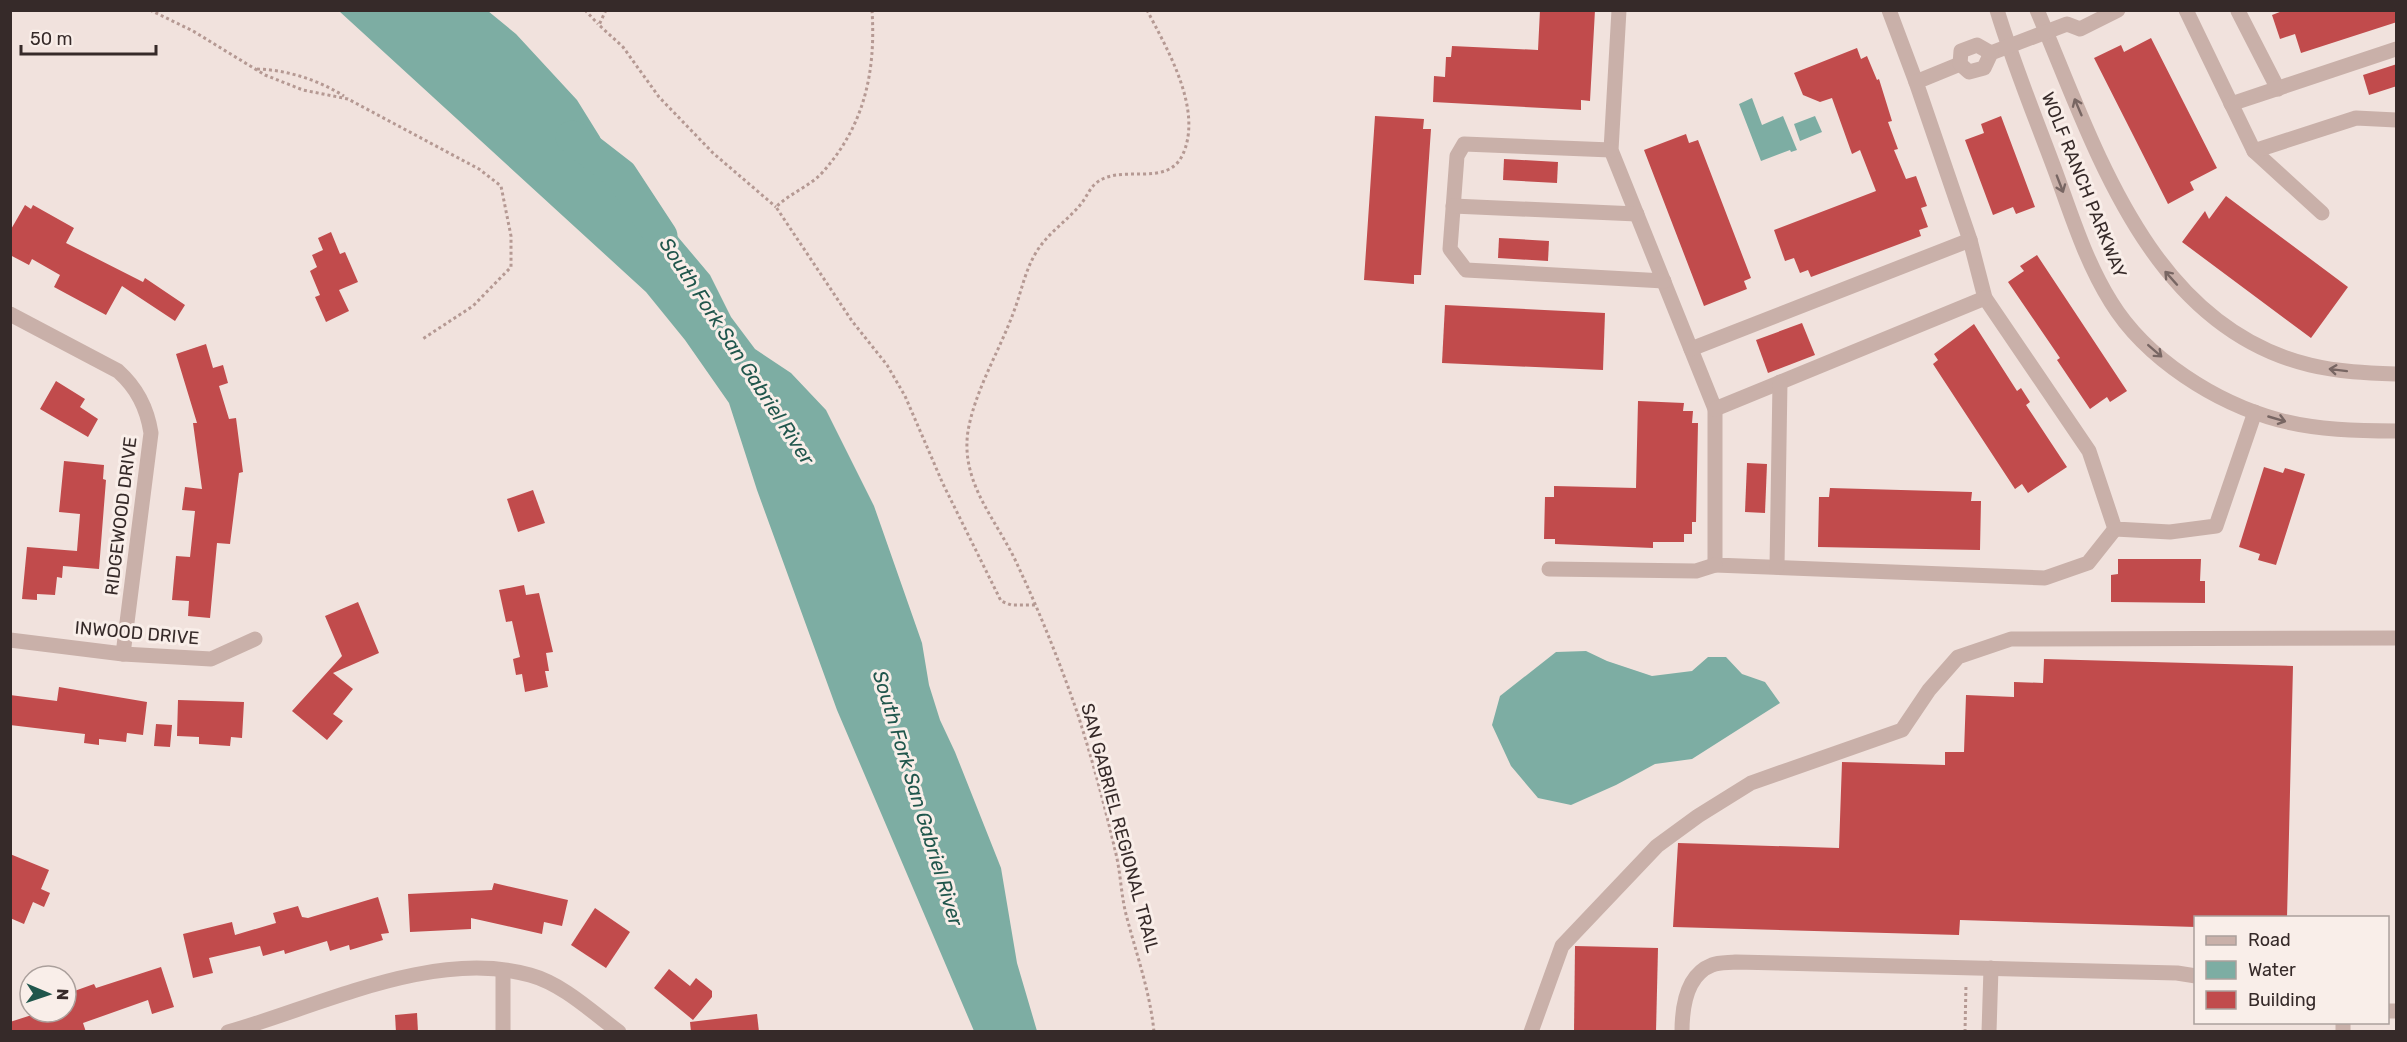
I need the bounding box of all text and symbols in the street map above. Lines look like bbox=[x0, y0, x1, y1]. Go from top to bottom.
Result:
scale bar bbox=[21, 18, 156, 56]
text: 50 m bbox=[30, 28, 73, 50]
street label: WOLF RANCH PARKWAY bbox=[2037, 89, 2132, 282]
one-way arrow bbox=[2072, 98, 2083, 117]
one-way arrow bbox=[2055, 174, 2066, 193]
water label: South Fork San Gabriel River bbox=[655, 233, 820, 470]
one-way arrow bbox=[2164, 271, 2178, 286]
one-way arrow bbox=[2147, 344, 2162, 358]
one-way arrow bbox=[2329, 365, 2349, 376]
one-way arrow bbox=[2267, 414, 2286, 425]
street label: RIDGEWOOD DRIVE bbox=[100, 435, 142, 597]
street label: INWOOD DRIVE bbox=[74, 617, 200, 649]
water label: South Fork San Gabriel River bbox=[868, 667, 969, 930]
street label: SAN GABRIEL REGIONAL TRAIL bbox=[1076, 701, 1164, 955]
legend bbox=[2194, 916, 2389, 1024]
text: Road bbox=[2248, 929, 2291, 951]
text: Water bbox=[2248, 959, 2296, 981]
north arrow bbox=[18, 964, 78, 1024]
text: N bbox=[53, 988, 72, 1001]
text: Building bbox=[2248, 989, 2316, 1011]

